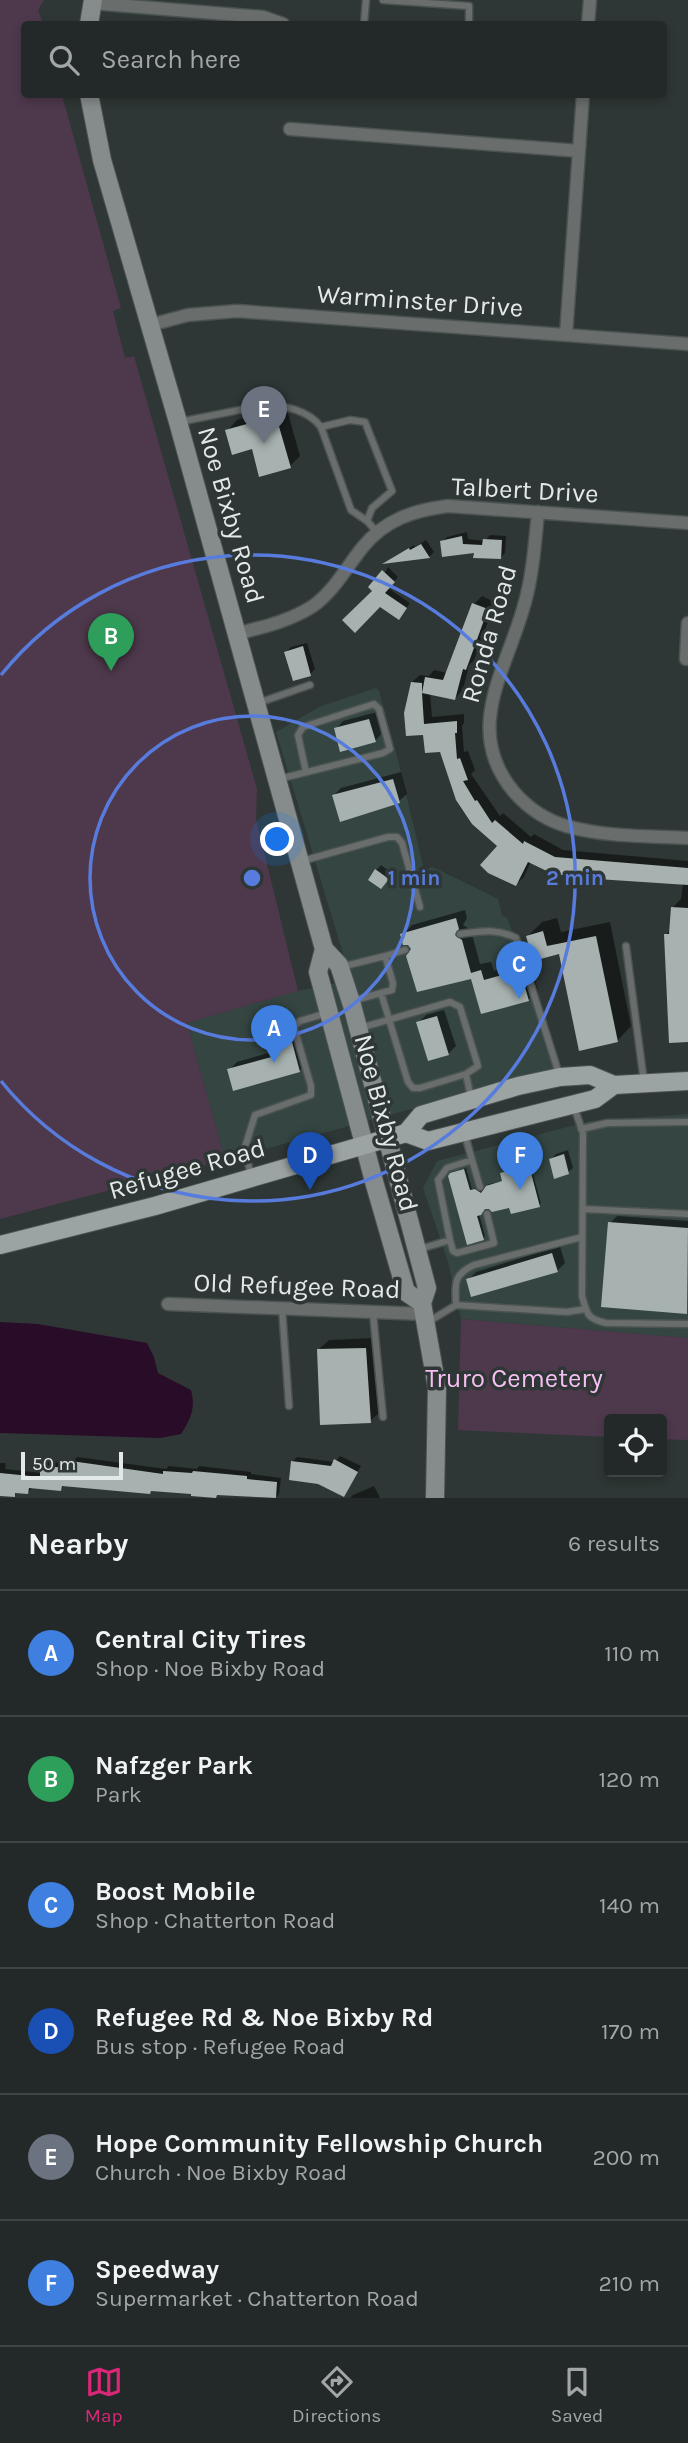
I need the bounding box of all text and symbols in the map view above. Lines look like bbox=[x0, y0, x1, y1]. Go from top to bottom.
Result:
search box bbox=[21, 21, 667, 98]
icon: search bbox=[45, 41, 83, 79]
text: Search here bbox=[101, 44, 241, 75]
street label: Warminster Drive bbox=[316, 278, 524, 324]
pin: E bbox=[241, 386, 287, 444]
street label: Noe Bixby Road bbox=[191, 423, 271, 607]
street label: Talbert Drive bbox=[451, 471, 599, 509]
street label: Ronda Road bbox=[455, 562, 523, 706]
pin: B bbox=[88, 613, 134, 671]
your location bbox=[260, 822, 294, 856]
centre of rings bbox=[240, 866, 264, 890]
text: 1 min bbox=[388, 866, 440, 890]
text: 2 min bbox=[546, 866, 604, 890]
pin: C bbox=[496, 941, 542, 999]
pin: A bbox=[251, 1005, 297, 1063]
street label: Noe Bixby Road bbox=[347, 1031, 425, 1215]
street label: Refugee Road bbox=[105, 1132, 269, 1206]
pin: D bbox=[287, 1132, 333, 1190]
pin: F bbox=[497, 1132, 543, 1190]
street label: Old Refugee Road bbox=[193, 1267, 401, 1305]
park label: Truro Cemetery bbox=[425, 1363, 603, 1394]
map controls bbox=[604, 1414, 667, 1477]
button: locate bbox=[604, 1414, 667, 1477]
scale bar bbox=[21, 1449, 122, 1481]
text: 50 m bbox=[32, 1453, 76, 1475]
text: Nearby bbox=[28, 1526, 128, 1562]
text: 6 results bbox=[568, 1530, 660, 1557]
text: Central City Tires bbox=[95, 1624, 307, 1655]
text: A bbox=[44, 1640, 58, 1667]
text: 110 m bbox=[604, 1640, 660, 1667]
text: Shop · Noe Bixby Road bbox=[95, 1655, 325, 1682]
text: Nafzger Park bbox=[95, 1750, 253, 1781]
text: B bbox=[44, 1766, 58, 1793]
text: 120 m bbox=[598, 1766, 660, 1793]
text: Park bbox=[95, 1781, 142, 1808]
text: Boost Mobile bbox=[95, 1876, 255, 1907]
text: C bbox=[44, 1892, 58, 1919]
text: 140 m bbox=[599, 1892, 660, 1919]
text: Shop · Chatterton Road bbox=[95, 1907, 335, 1934]
text: Refugee Rd & Noe Bixby Rd bbox=[95, 2002, 433, 2033]
text: D bbox=[43, 2018, 59, 2045]
text: 170 m bbox=[601, 2018, 660, 2045]
text: Bus stop · Refugee Road bbox=[95, 2033, 345, 2060]
text: Hope Community Fellowship Church bbox=[95, 2128, 543, 2159]
text: E bbox=[44, 2144, 58, 2171]
text: 200 m bbox=[592, 2144, 660, 2171]
text: Church · Noe Bixby Road bbox=[95, 2159, 347, 2186]
text: Speedway bbox=[95, 2254, 219, 2285]
text: F bbox=[45, 2270, 57, 2297]
text: 210 m bbox=[598, 2270, 660, 2297]
text: Supermarket · Chatterton Road bbox=[95, 2285, 419, 2312]
tab: Map bbox=[85, 2363, 123, 2427]
tab: Directions bbox=[292, 2363, 381, 2427]
tab: Saved bbox=[551, 2363, 603, 2427]

